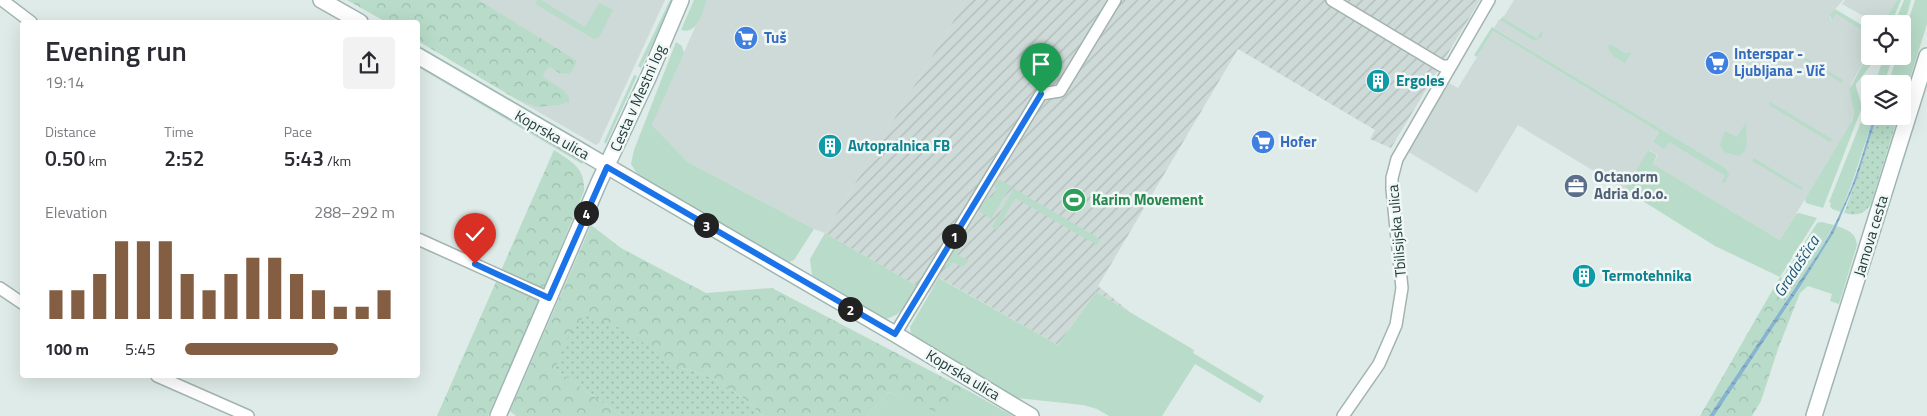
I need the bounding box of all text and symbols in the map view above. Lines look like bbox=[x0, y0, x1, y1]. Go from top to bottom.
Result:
map controls bbox=[1861, 15, 1911, 125]
button: locate bbox=[1861, 15, 1911, 65]
supermarket icon: Tuš bbox=[733, 25, 759, 51]
place label: Tuš bbox=[764, 26, 786, 49]
text: Evening run bbox=[45, 29, 187, 72]
button: share bbox=[343, 37, 395, 89]
street label: Cesta v Mestni log bbox=[604, 40, 672, 155]
place label: Interspar - Ljubljana - Vič bbox=[1734, 42, 1826, 82]
pin bbox=[1020, 43, 1062, 94]
icon: arrive bbox=[1027, 50, 1055, 78]
supermarket icon: Interspar - Ljubljana - Vič bbox=[1704, 50, 1730, 76]
building icon: Ergoles bbox=[1365, 68, 1391, 94]
place label: Ergoles bbox=[1396, 69, 1445, 92]
text: 19:14 bbox=[45, 70, 84, 94]
button: layers bbox=[1861, 75, 1911, 125]
street label: Koprska ulica bbox=[511, 104, 594, 166]
text: Distance bbox=[45, 121, 96, 142]
text: Time bbox=[164, 121, 194, 142]
text: Pace bbox=[284, 121, 312, 142]
supermarket icon: Hofer bbox=[1250, 129, 1276, 155]
place label: Hofer bbox=[1280, 130, 1317, 153]
building icon: Avtopralnica FB bbox=[817, 133, 843, 159]
place label: Avtopralnica FB bbox=[848, 134, 950, 157]
text: 0.50 bbox=[45, 142, 85, 174]
text: 2:52 bbox=[164, 142, 205, 174]
text: 5:43 bbox=[284, 142, 324, 174]
text: km bbox=[85, 150, 107, 171]
text: /km bbox=[324, 150, 351, 171]
place label: Octanorm Adria d.o.o. bbox=[1594, 165, 1667, 205]
office icon: Octanorm Adria d.o.o. bbox=[1563, 173, 1589, 199]
street label: Tbilisijska ulica bbox=[1381, 183, 1412, 278]
sports icon: Karim Movement bbox=[1061, 187, 1087, 213]
place label: Karim Movement bbox=[1092, 188, 1204, 211]
street label: Jamova cesta bbox=[1847, 192, 1894, 279]
text: Elevation bbox=[45, 200, 107, 224]
text: 288–292 m bbox=[314, 200, 395, 224]
pin: 4 bbox=[574, 200, 598, 226]
text: 4 bbox=[583, 203, 590, 224]
pin: 3 bbox=[694, 212, 718, 238]
pin bbox=[454, 213, 496, 264]
text: 3 bbox=[703, 215, 710, 236]
icon: check bbox=[461, 220, 489, 248]
pin: 1 bbox=[942, 224, 966, 248]
text: 1 bbox=[951, 226, 958, 247]
water label: Gradaščica bbox=[1767, 230, 1825, 301]
building icon: Termotehnika bbox=[1571, 263, 1597, 289]
place label: Termotehnika bbox=[1602, 264, 1692, 287]
pin: 2 bbox=[838, 296, 862, 322]
text: 2 bbox=[847, 299, 854, 320]
text: 100 m bbox=[45, 337, 89, 361]
text: 5:45 bbox=[125, 337, 155, 361]
street label: Koprska ulica bbox=[922, 343, 1005, 406]

